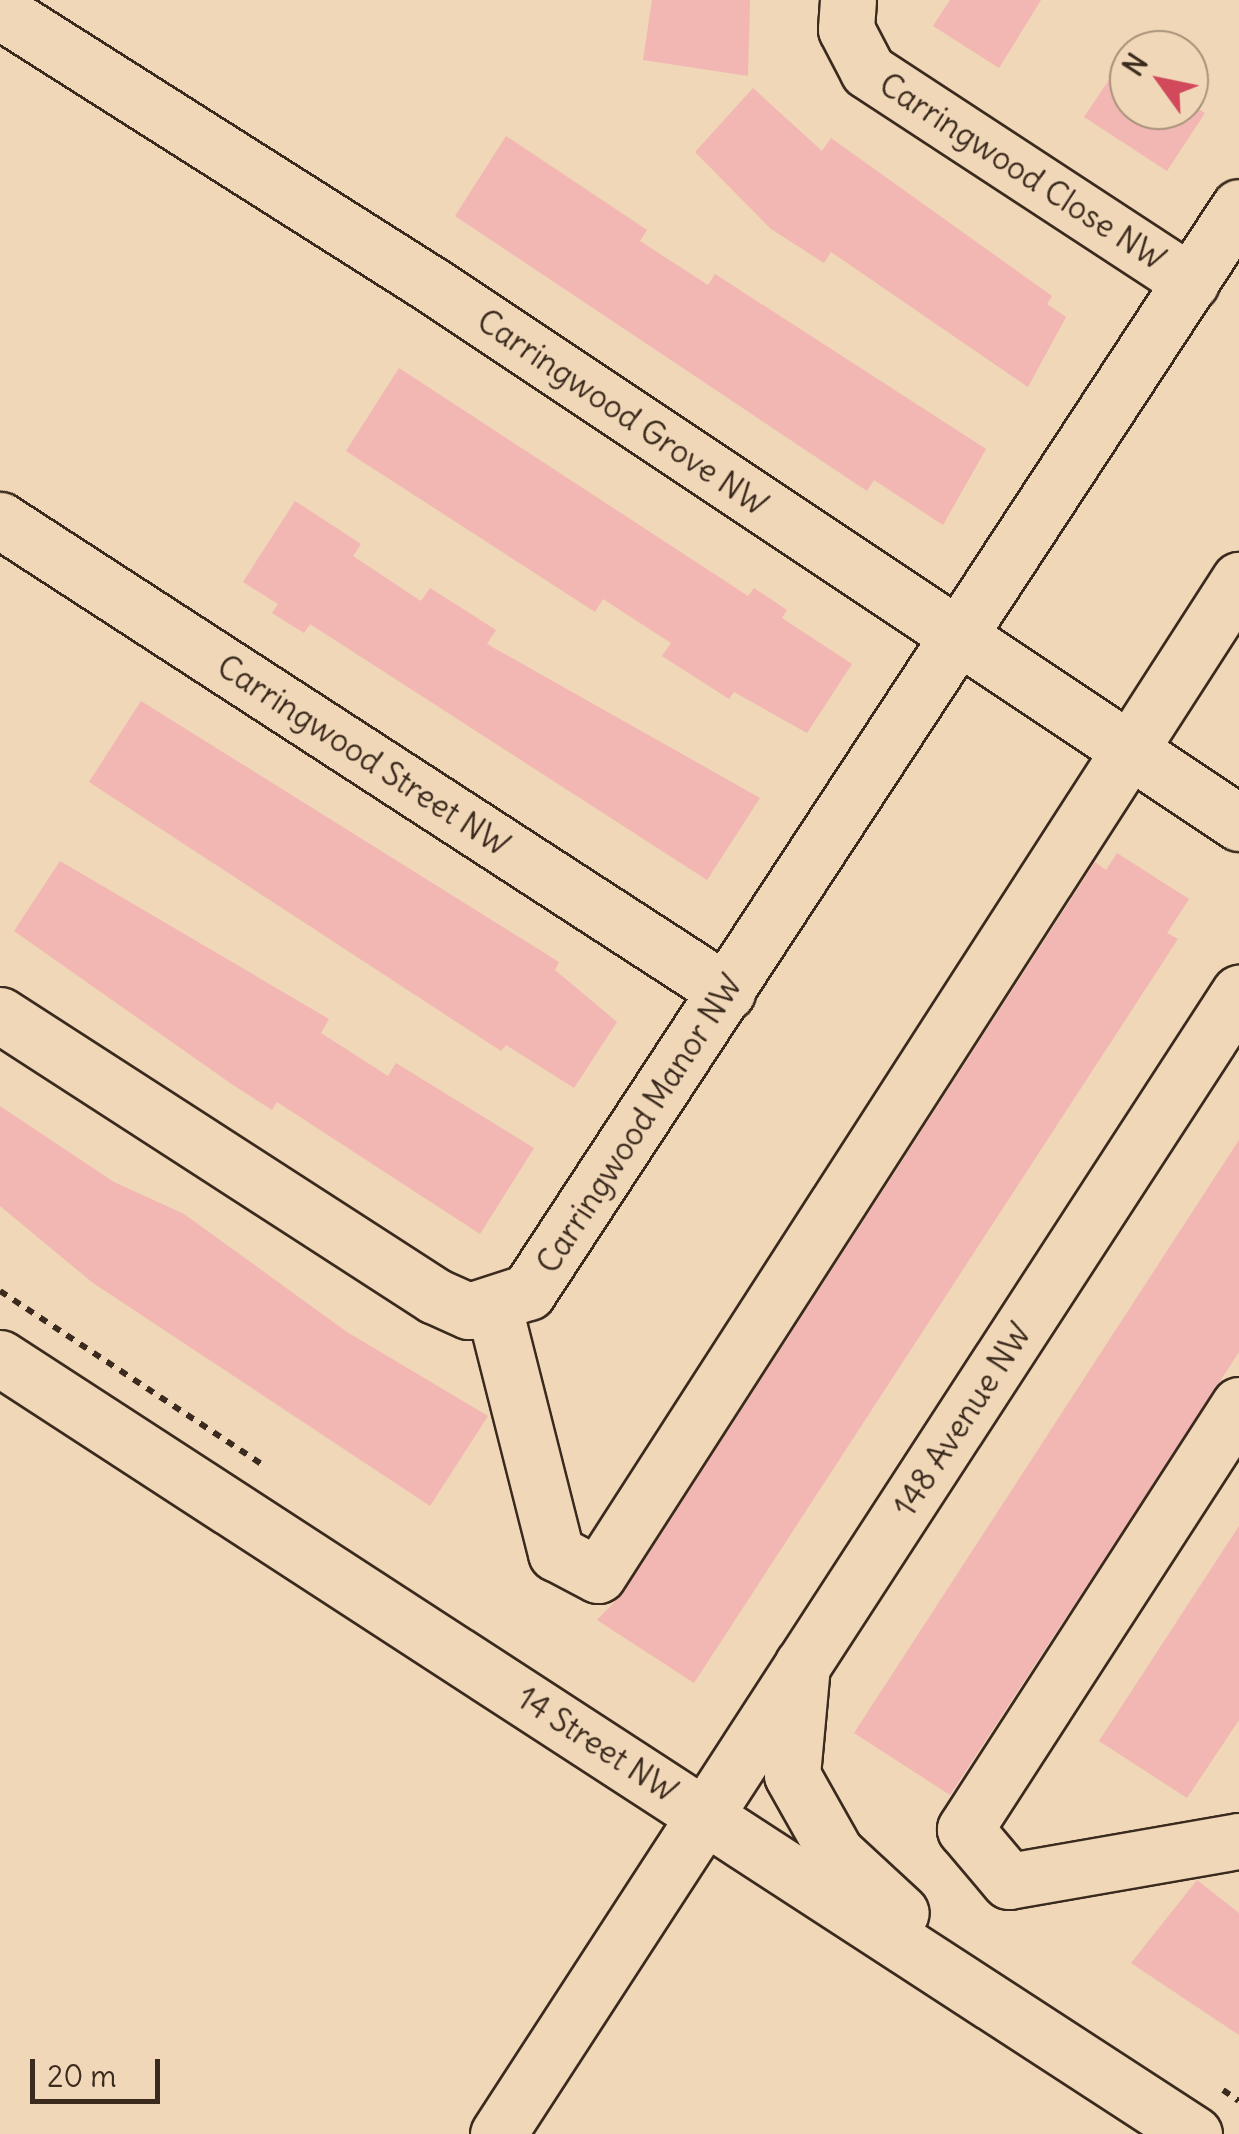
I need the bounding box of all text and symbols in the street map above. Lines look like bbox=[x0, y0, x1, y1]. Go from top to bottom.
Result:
north arrow bbox=[1109, 30, 1209, 130]
street label: Carringwood Close NW bbox=[872, 65, 1172, 279]
street label: Carringwood Grove NW bbox=[470, 302, 774, 524]
street label: Carringwood Street NW bbox=[210, 647, 516, 865]
street label: Carringwood Manor NW bbox=[529, 967, 751, 1281]
street label: 148 Avenue NW bbox=[886, 1316, 1040, 1524]
street label: 14 Street NW bbox=[510, 1679, 684, 1811]
scale bar bbox=[35, 2039, 165, 2101]
text: 20 m bbox=[47, 2057, 117, 2095]

